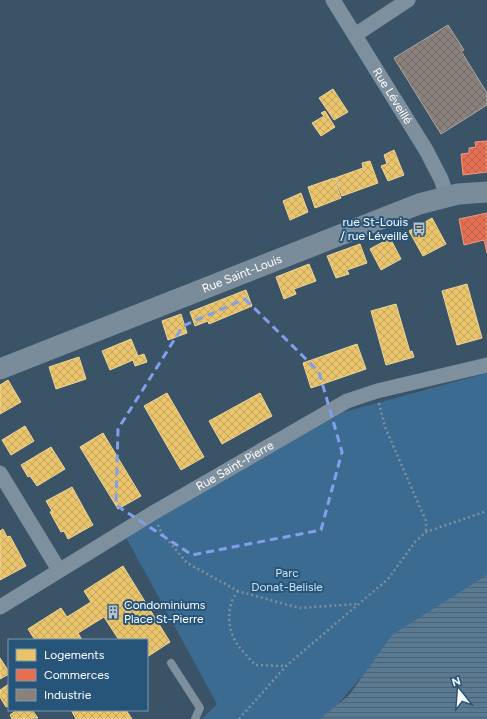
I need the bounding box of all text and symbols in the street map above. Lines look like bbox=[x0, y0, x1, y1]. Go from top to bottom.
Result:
street label: Rue Léveillé bbox=[370, 65, 416, 127]
place label: rue St-Louis / rue Léveillé bbox=[340, 215, 408, 243]
bus stop icon: rue St-Louis / rue Léveillé bbox=[411, 221, 427, 237]
street label: Rue Saint-Louis bbox=[200, 252, 284, 296]
street label: Rue Saint-Pierre bbox=[193, 438, 276, 494]
park label: Parc Donat-Belisle bbox=[251, 566, 323, 594]
place label: Condominiums Place St-Pierre bbox=[124, 598, 206, 626]
building icon: Condominiums Place St-Pierre bbox=[105, 604, 121, 620]
legend bbox=[8, 639, 148, 711]
text: Logements bbox=[44, 648, 105, 662]
text: Commerces bbox=[44, 668, 110, 682]
north arrow bbox=[439, 671, 479, 711]
text: N bbox=[450, 674, 462, 689]
text: Industrie bbox=[44, 688, 92, 702]

